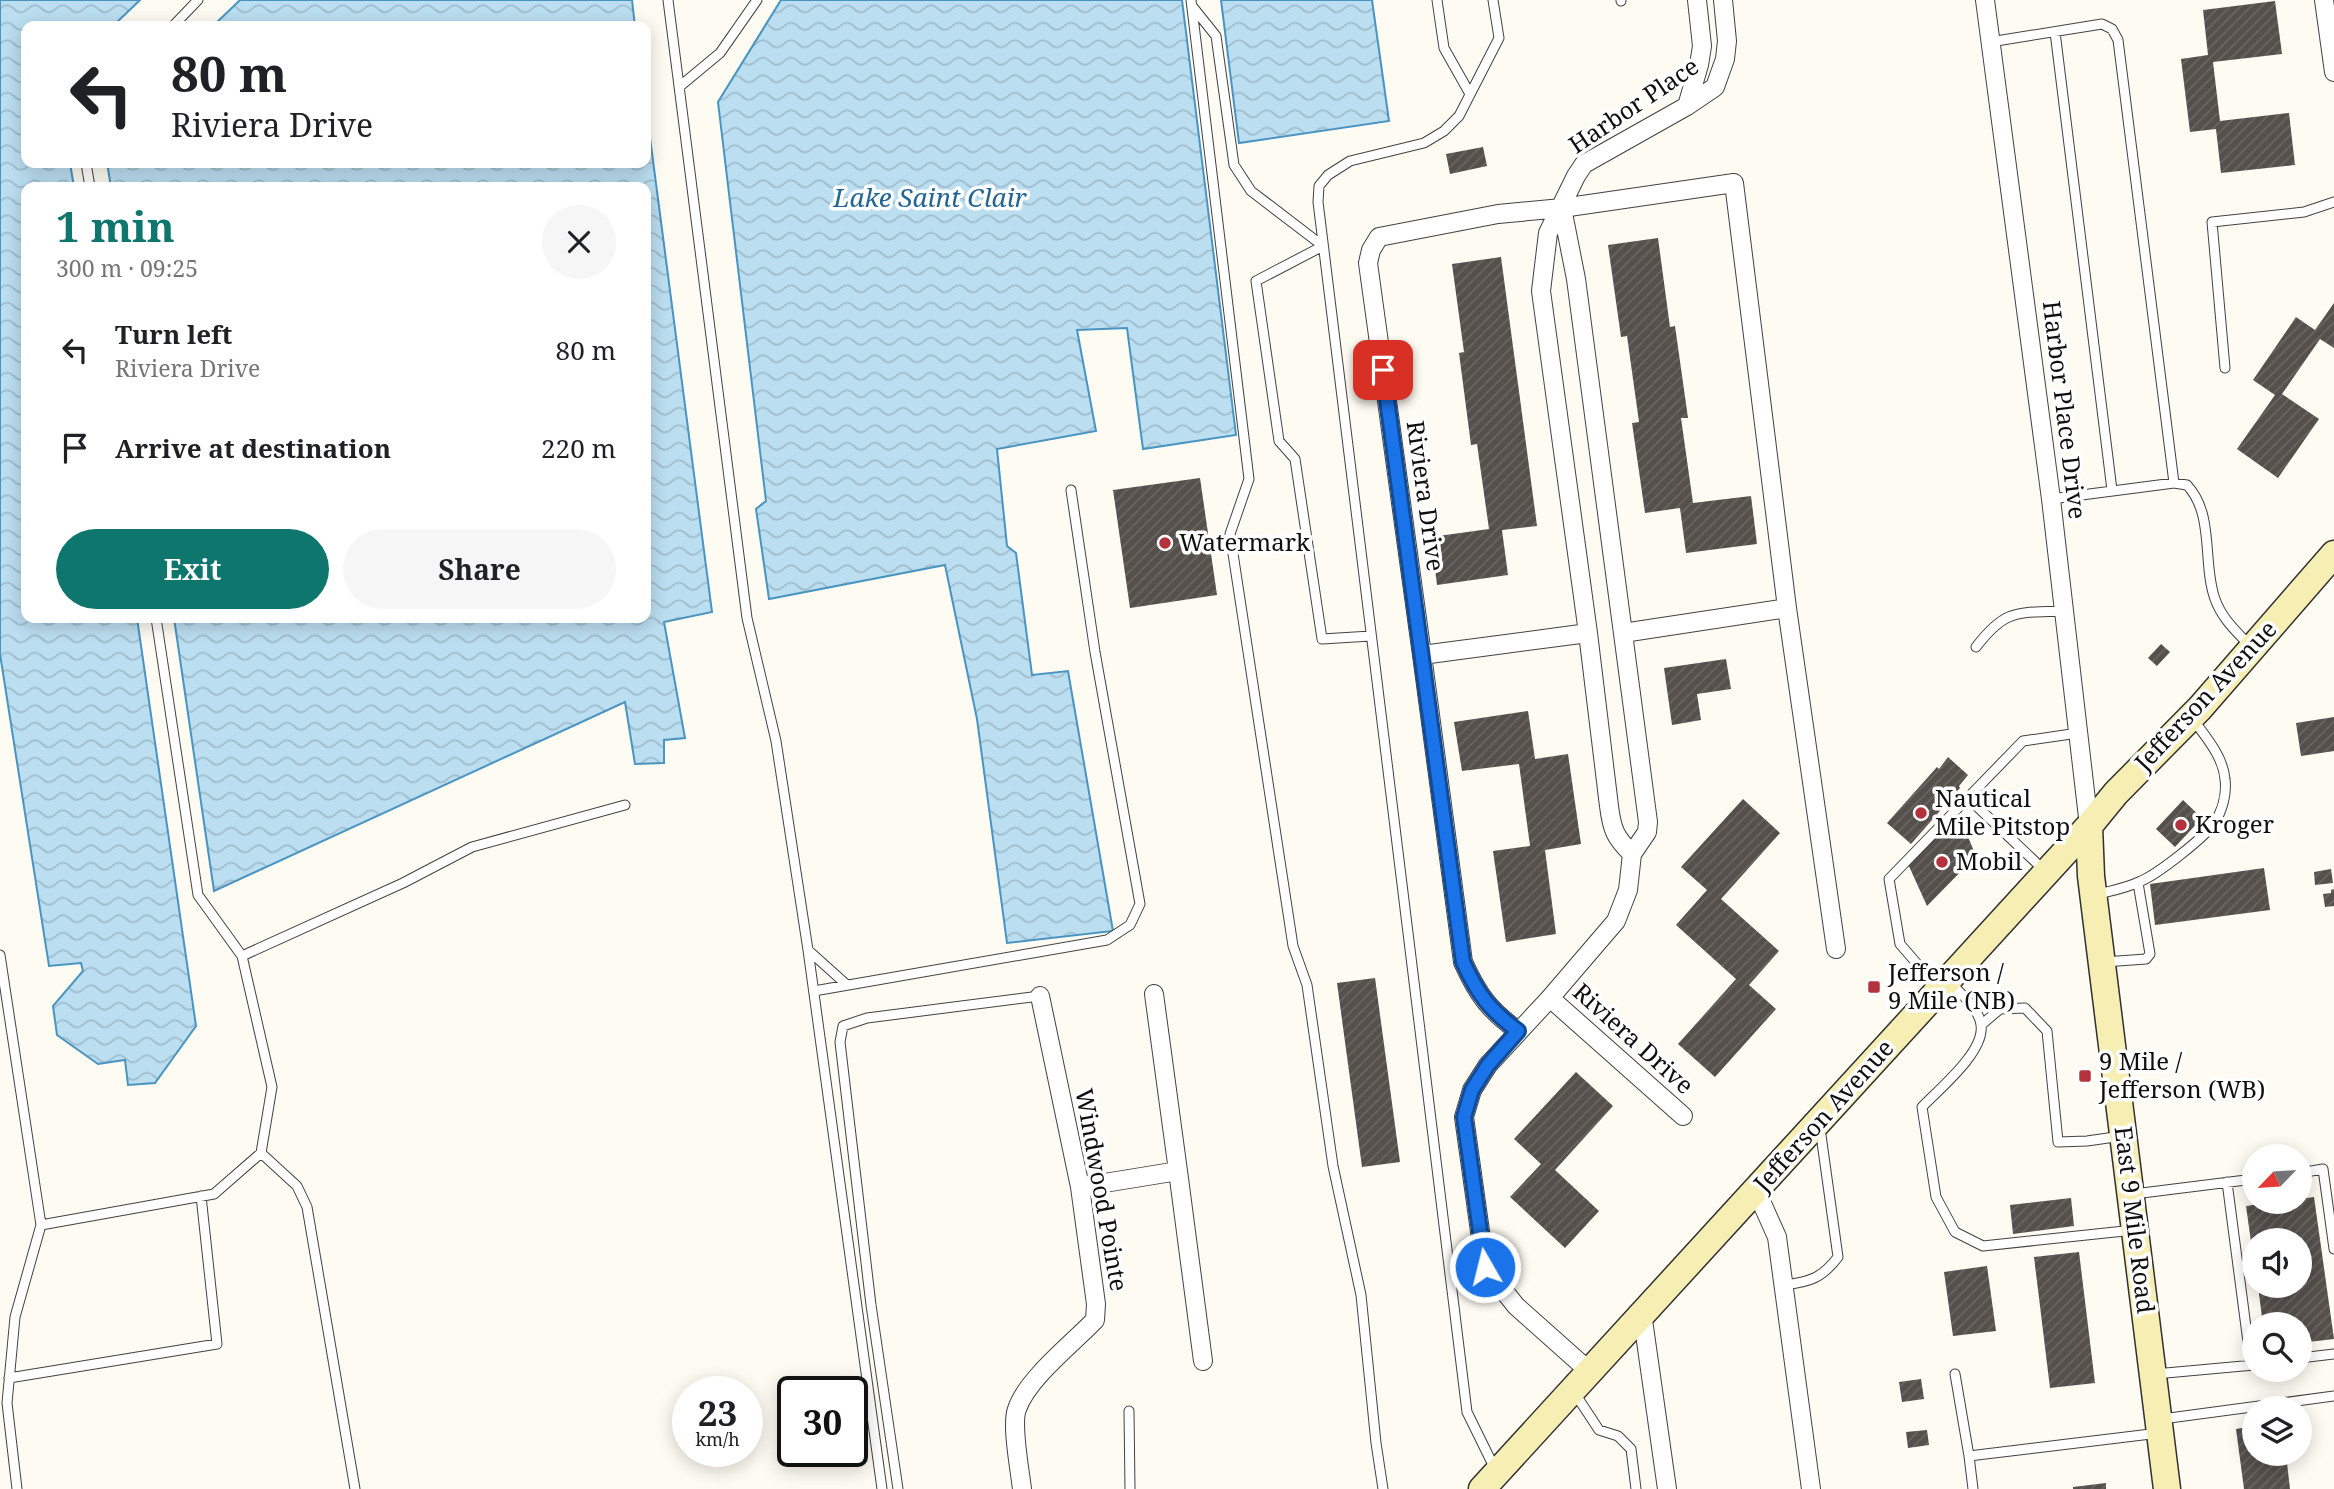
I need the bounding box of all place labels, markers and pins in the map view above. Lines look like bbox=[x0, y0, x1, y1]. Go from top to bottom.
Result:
pin bbox=[1353, 340, 1413, 400]
place label: Watermark bbox=[1179, 525, 1311, 558]
marker: Watermark bbox=[1157, 535, 1173, 551]
place label: Nautical Mile Pitstop bbox=[1935, 781, 2070, 842]
marker: Nautical Mile Pitstop bbox=[1913, 805, 1929, 821]
place label: Kroger bbox=[2195, 807, 2274, 840]
marker: Kroger bbox=[2173, 817, 2189, 833]
place label: Mobil bbox=[1956, 844, 2023, 877]
marker: Mobil bbox=[1934, 854, 1950, 870]
place label: Jefferson / 9 Mile (NB) bbox=[1887, 955, 2015, 1016]
marker: Jefferson / 9 Mile (NB) bbox=[1866, 979, 1882, 995]
place label: 9 Mile / Jefferson (WB) bbox=[2098, 1044, 2265, 1105]
marker: 9 Mile / Jefferson (WB) bbox=[2077, 1068, 2093, 1084]

